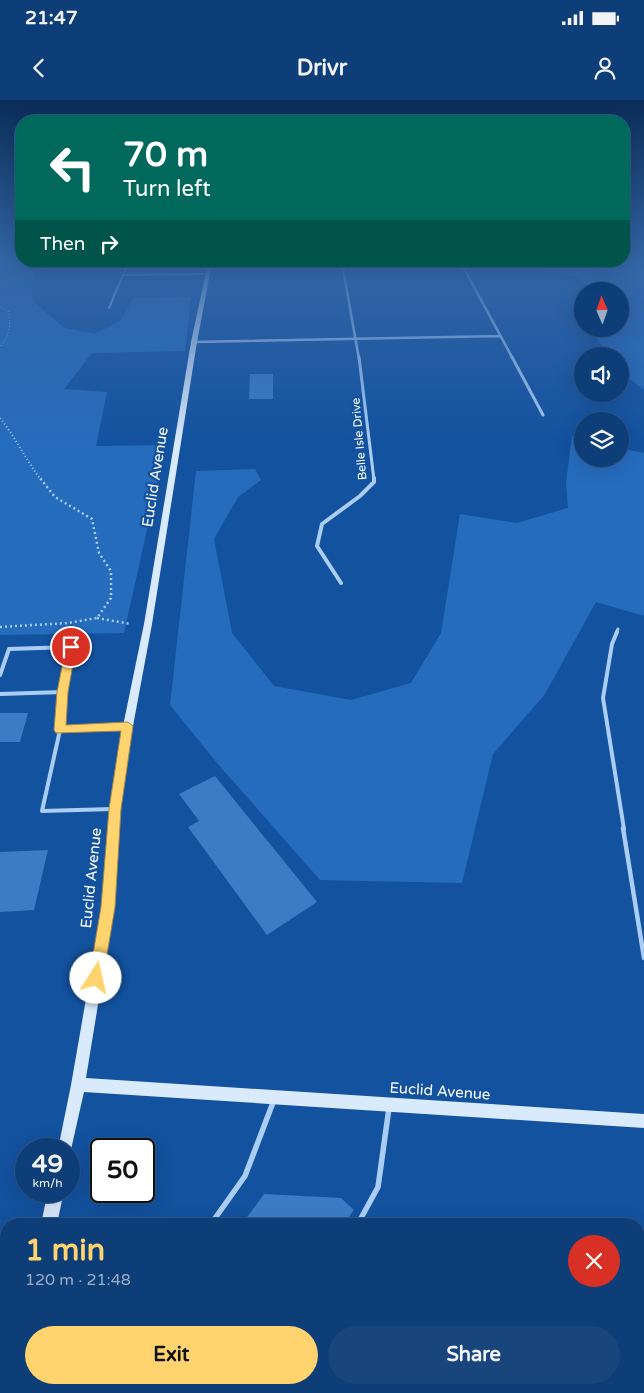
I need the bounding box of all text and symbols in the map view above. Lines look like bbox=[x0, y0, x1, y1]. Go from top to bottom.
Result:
text: 21:47 bbox=[25, 7, 78, 29]
icon: back bbox=[25, 54, 53, 82]
icon: person bbox=[591, 54, 619, 82]
text: Drivr bbox=[297, 55, 347, 81]
text: 70 m bbox=[123, 134, 208, 176]
icon: left bbox=[40, 135, 105, 200]
text: Turn left bbox=[123, 176, 211, 202]
icon: right bbox=[95, 230, 123, 258]
text: Then bbox=[40, 233, 85, 255]
north arrow bbox=[574, 282, 629, 338]
map controls bbox=[574, 282, 629, 467]
button: sound bbox=[574, 347, 629, 402]
street label: Belle Isle Drive bbox=[348, 397, 370, 481]
button: layers bbox=[574, 412, 629, 467]
street label: Euclid Avenue bbox=[138, 426, 172, 528]
pin bbox=[50, 626, 92, 668]
icon: arrive bbox=[57, 633, 85, 661]
street label: Euclid Avenue bbox=[77, 827, 105, 929]
position arrow bbox=[69, 951, 121, 1003]
street label: Euclid Avenue bbox=[389, 1078, 491, 1104]
speed limit sign: 50 bbox=[90, 1138, 155, 1203]
text: 49 bbox=[32, 1149, 63, 1179]
text: km/h bbox=[32, 1176, 63, 1190]
text: 1 min bbox=[25, 1232, 105, 1269]
button: close bbox=[568, 1235, 620, 1287]
text: 120 m · 21:48 bbox=[25, 1270, 131, 1290]
button: Exit bbox=[25, 1326, 318, 1384]
button: Share bbox=[328, 1326, 620, 1384]

